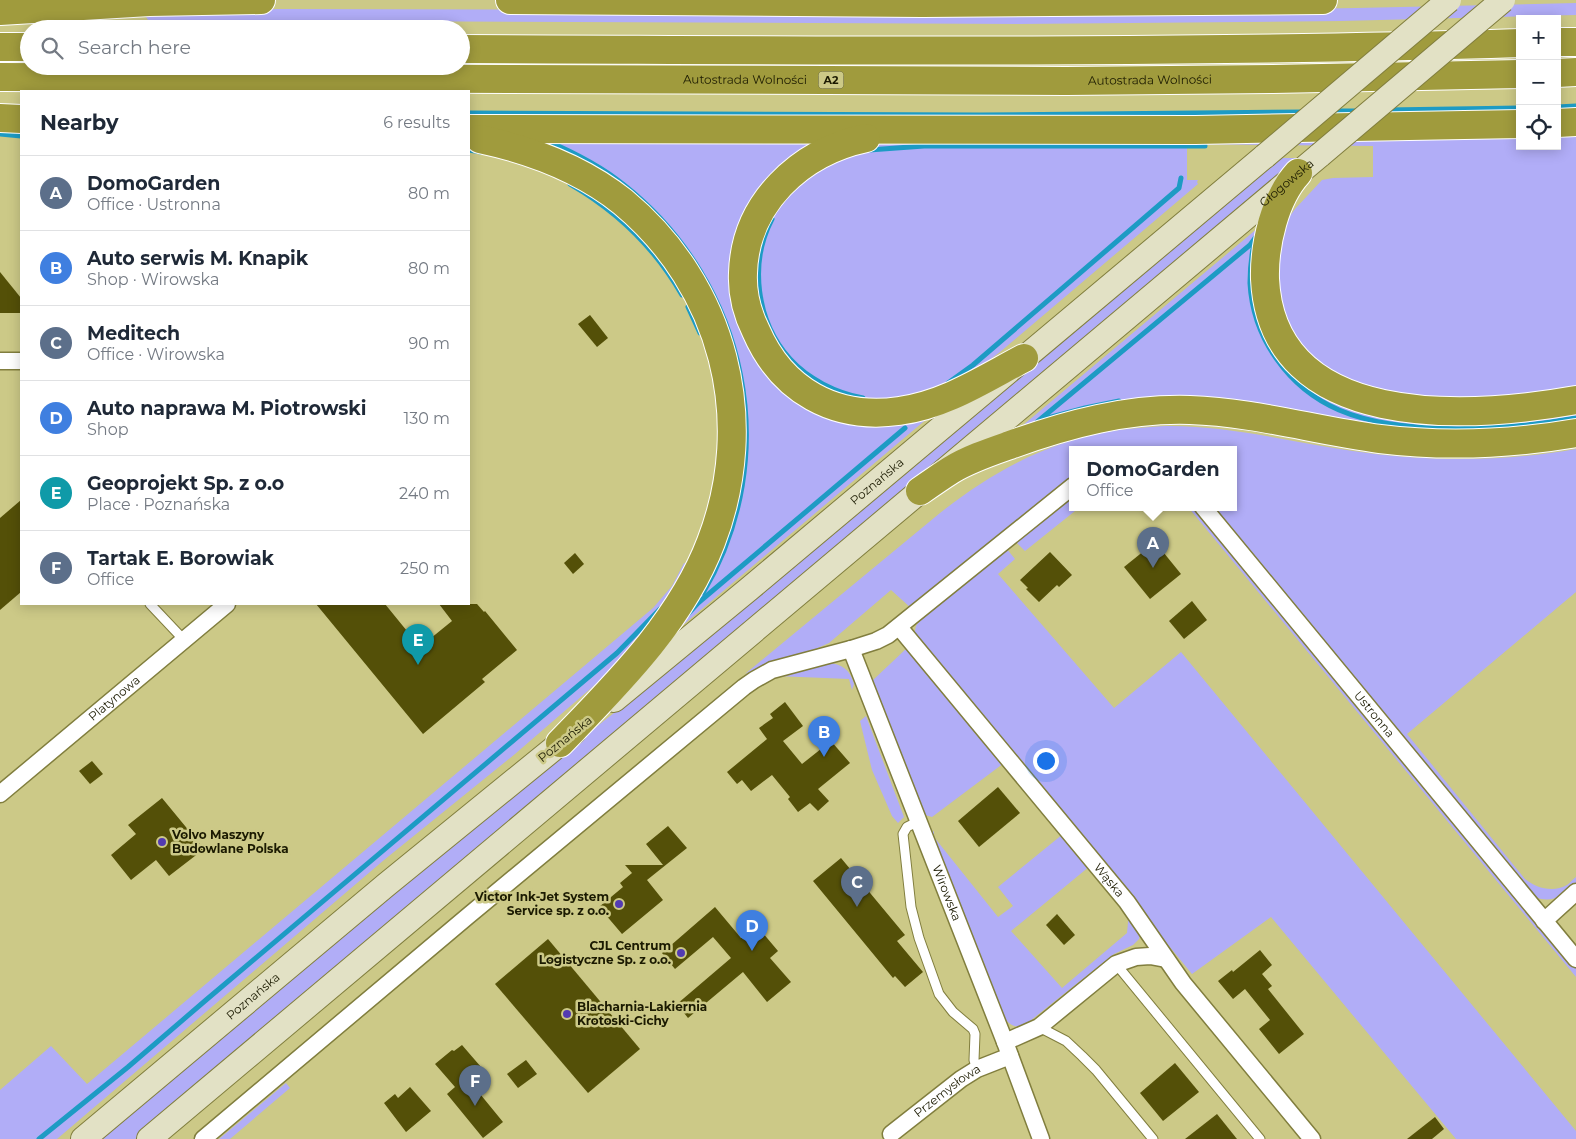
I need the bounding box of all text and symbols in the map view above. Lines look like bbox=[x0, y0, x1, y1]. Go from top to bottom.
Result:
map controls bbox=[1516, 15, 1561, 150]
button: + bbox=[1516, 15, 1561, 60]
search box bbox=[20, 20, 470, 75]
icon: search bbox=[38, 34, 66, 62]
text: Search here bbox=[78, 36, 191, 59]
button: − bbox=[1516, 60, 1561, 105]
street label: Autostrada Wolności bbox=[683, 72, 807, 87]
road number: A2 bbox=[818, 72, 844, 88]
street label: Autostrada Wolności bbox=[1088, 72, 1212, 88]
button: locate bbox=[1516, 105, 1561, 150]
text: Nearby bbox=[40, 110, 119, 135]
text: 6 results bbox=[383, 113, 450, 132]
street label: Głogowska bbox=[1256, 156, 1317, 210]
text: DomoGarden bbox=[87, 172, 220, 195]
text: A bbox=[50, 184, 62, 203]
text: 80 m bbox=[408, 184, 450, 203]
text: Office · Ustronna bbox=[87, 195, 221, 214]
text: Auto serwis M. Knapik bbox=[87, 247, 308, 270]
text: B bbox=[50, 259, 62, 278]
text: 80 m bbox=[408, 259, 450, 278]
text: Shop · Wirowska bbox=[87, 270, 219, 289]
text: Meditech bbox=[87, 322, 180, 345]
text: C bbox=[50, 334, 62, 353]
text: 90 m bbox=[408, 334, 450, 353]
text: Office · Wirowska bbox=[87, 345, 225, 364]
text: Auto naprawa M. Piotrowski bbox=[87, 397, 367, 420]
text: D bbox=[49, 409, 63, 428]
text: 130 m bbox=[403, 409, 450, 428]
text: Shop bbox=[87, 420, 129, 439]
popup bbox=[1069, 446, 1237, 511]
street label: Poznańska bbox=[847, 454, 907, 508]
text: DomoGarden bbox=[1086, 458, 1220, 481]
text: Geoprojekt Sp. z o.o bbox=[87, 472, 284, 495]
text: Office bbox=[1086, 481, 1133, 500]
text: E bbox=[51, 484, 61, 503]
text: 240 m bbox=[399, 484, 450, 503]
text: Place · Poznańska bbox=[87, 495, 230, 514]
pin: A bbox=[1137, 527, 1169, 568]
text: Tartak E. Borowiak bbox=[87, 547, 274, 570]
text: F bbox=[51, 559, 61, 578]
text: 250 m bbox=[400, 559, 450, 578]
text: Office bbox=[87, 570, 134, 589]
pin: E bbox=[402, 624, 434, 665]
street label: Platynowa bbox=[85, 672, 143, 724]
street label: Ustronna bbox=[1351, 688, 1398, 740]
street label: Poznańska bbox=[535, 712, 595, 765]
pin: B bbox=[808, 716, 840, 757]
your location bbox=[1033, 748, 1059, 774]
place label: Volvo Maszyny Budowlane Polska bbox=[171, 827, 289, 856]
marker: Volvo Maszyny Budowlane Polska bbox=[156, 836, 168, 848]
street label: Wąska bbox=[1091, 860, 1128, 900]
street label: Wirowska bbox=[929, 863, 965, 923]
pin: C bbox=[841, 866, 873, 907]
place label: Victor Ink-Jet System Service sp. z o.o. bbox=[474, 889, 609, 918]
marker: Victor Ink-Jet System Service sp. z o.o. bbox=[613, 898, 625, 910]
pin: D bbox=[736, 910, 768, 951]
place label: CJL Centrum Logistyczne Sp. z o.o. bbox=[539, 938, 671, 967]
marker: CJL Centrum Logistyczne Sp. z o.o. bbox=[675, 947, 687, 959]
street label: Poznańska bbox=[223, 969, 283, 1023]
place label: Blacharnia-Lakiernia Krotoski-Cichy bbox=[577, 999, 707, 1028]
marker: Blacharnia-Lakiernia Krotoski-Cichy bbox=[561, 1008, 573, 1020]
street label: Przemysłowa bbox=[911, 1061, 983, 1120]
pin: F bbox=[459, 1065, 491, 1106]

